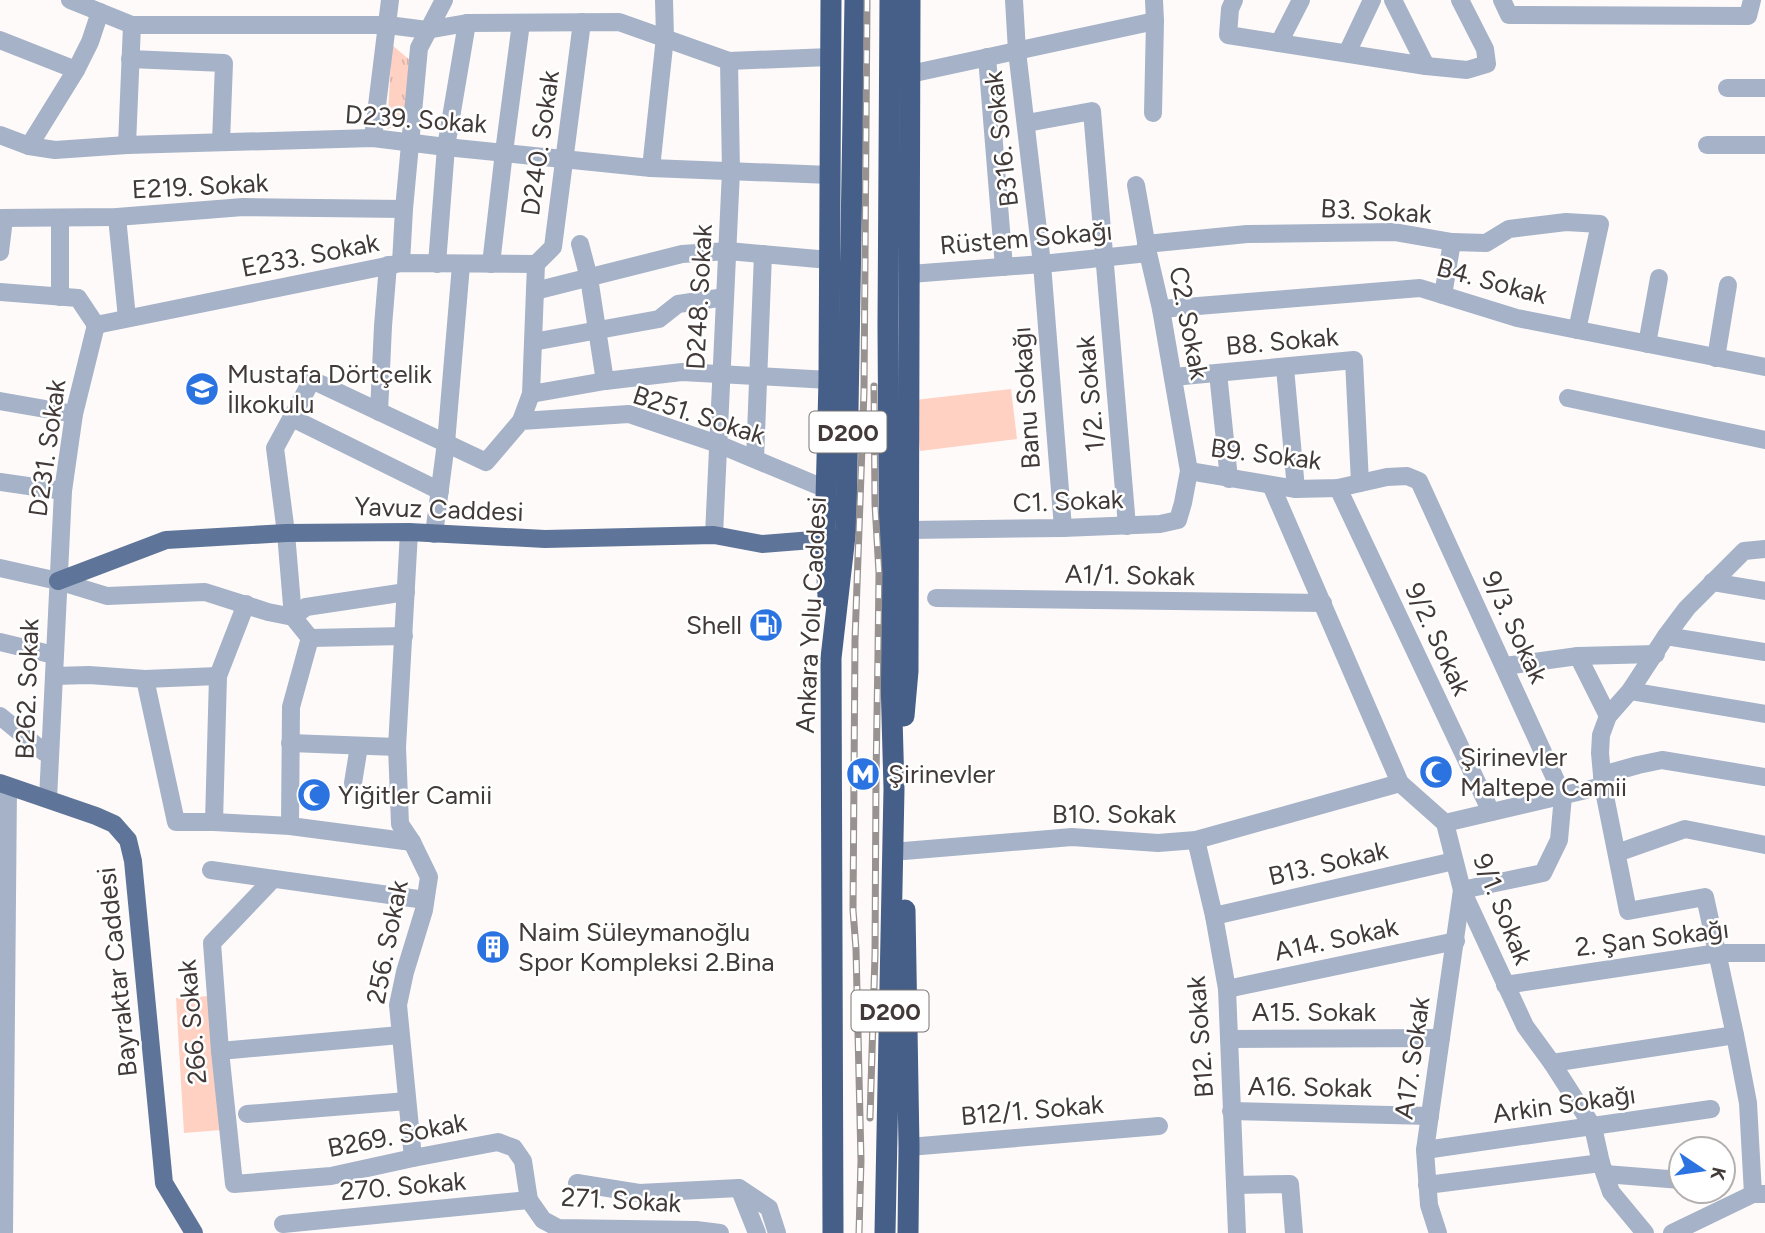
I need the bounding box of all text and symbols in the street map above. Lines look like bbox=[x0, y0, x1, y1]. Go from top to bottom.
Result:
street label: D240. Sokak bbox=[514, 68, 566, 218]
street label: B316. Sokak bbox=[977, 69, 1025, 209]
street label: D239. Sokak bbox=[344, 98, 489, 140]
street label: E219. Sokak bbox=[131, 166, 269, 206]
street label: B3. Sokak bbox=[1320, 192, 1433, 230]
street label: Rüstem Sokağı bbox=[938, 215, 1114, 261]
street label: D248. Sokak bbox=[679, 223, 719, 371]
street label: E233. Sokak bbox=[239, 226, 382, 284]
street label: B4. Sokak bbox=[1433, 251, 1551, 311]
street label: C2. Sokak bbox=[1162, 264, 1216, 383]
street label: B8. Sokak bbox=[1224, 320, 1340, 362]
street label: Banu Sokağı bbox=[1005, 326, 1047, 470]
street label: 1/2. Sokak bbox=[1069, 334, 1111, 453]
place label: Mustafa Dörtçelik İlkokulu bbox=[227, 358, 432, 420]
school or university icon: Mustafa Dörtçelik İlkokulu bbox=[183, 370, 221, 408]
street label: D231. Sokak bbox=[22, 377, 73, 519]
street label: B251. Sokak bbox=[629, 379, 770, 452]
road number: D200 bbox=[810, 412, 886, 452]
street label: B9. Sokak bbox=[1209, 431, 1324, 477]
street label: C1. Sokak bbox=[1012, 483, 1124, 519]
street label: Yavuz Caddesi bbox=[354, 490, 524, 528]
street label: Ankara Yolu Caddesi bbox=[789, 496, 833, 734]
street label: A1/1. Sokak bbox=[1065, 558, 1196, 592]
street label: 9/3. Sokak bbox=[1475, 566, 1555, 689]
street label: 9/2. Sokak bbox=[1398, 578, 1478, 701]
fuel station icon: Shell bbox=[747, 606, 785, 644]
place label: Shell bbox=[686, 609, 742, 641]
street label: B262. Sokak bbox=[9, 618, 45, 760]
place label: Şirinevler Maltepe Camii bbox=[1460, 741, 1627, 803]
mosque icon: Şirinevler Maltepe Camii bbox=[1417, 753, 1455, 791]
metro station icon: Şirinevler bbox=[844, 755, 882, 793]
place label: Şirinevler bbox=[888, 758, 996, 790]
mosque icon: Yiğitler Camii bbox=[295, 776, 333, 814]
place label: Yiğitler Camii bbox=[338, 779, 492, 811]
street label: B10. Sokak bbox=[1052, 798, 1177, 830]
street label: B13. Sokak bbox=[1265, 834, 1391, 892]
street label: 9/1. Sokak bbox=[1466, 849, 1540, 969]
street label: Bayraktar Caddesi bbox=[90, 866, 144, 1078]
street label: 256. Sokak bbox=[359, 877, 415, 1007]
street label: A14. Sokak bbox=[1271, 910, 1401, 968]
street label: 2. Şan Sokağı bbox=[1573, 913, 1731, 963]
place label: Naim Süleymanoğlu Spor Kompleksi 2.Bina bbox=[518, 916, 775, 978]
building icon: Naim Süleymanoğlu Spor Kompleksi 2.Bina bbox=[474, 928, 512, 966]
street label: 266. Sokak bbox=[171, 958, 213, 1086]
street label: B12. Sokak bbox=[1180, 975, 1220, 1099]
road number: D200 bbox=[852, 990, 928, 1031]
street label: A17. Sokak bbox=[1388, 994, 1436, 1121]
street label: A15. Sokak bbox=[1252, 996, 1377, 1028]
street label: A16. Sokak bbox=[1248, 1070, 1373, 1104]
street label: Arkin Sokağı bbox=[1491, 1078, 1637, 1130]
street label: B12/1. Sokak bbox=[959, 1088, 1105, 1132]
street label: B269. Sokak bbox=[325, 1106, 470, 1164]
north arrow bbox=[1667, 1135, 1737, 1205]
street label: 270. Sokak bbox=[339, 1165, 468, 1207]
text: K bbox=[1705, 1165, 1731, 1183]
street label: 271. Sokak bbox=[560, 1181, 682, 1219]

